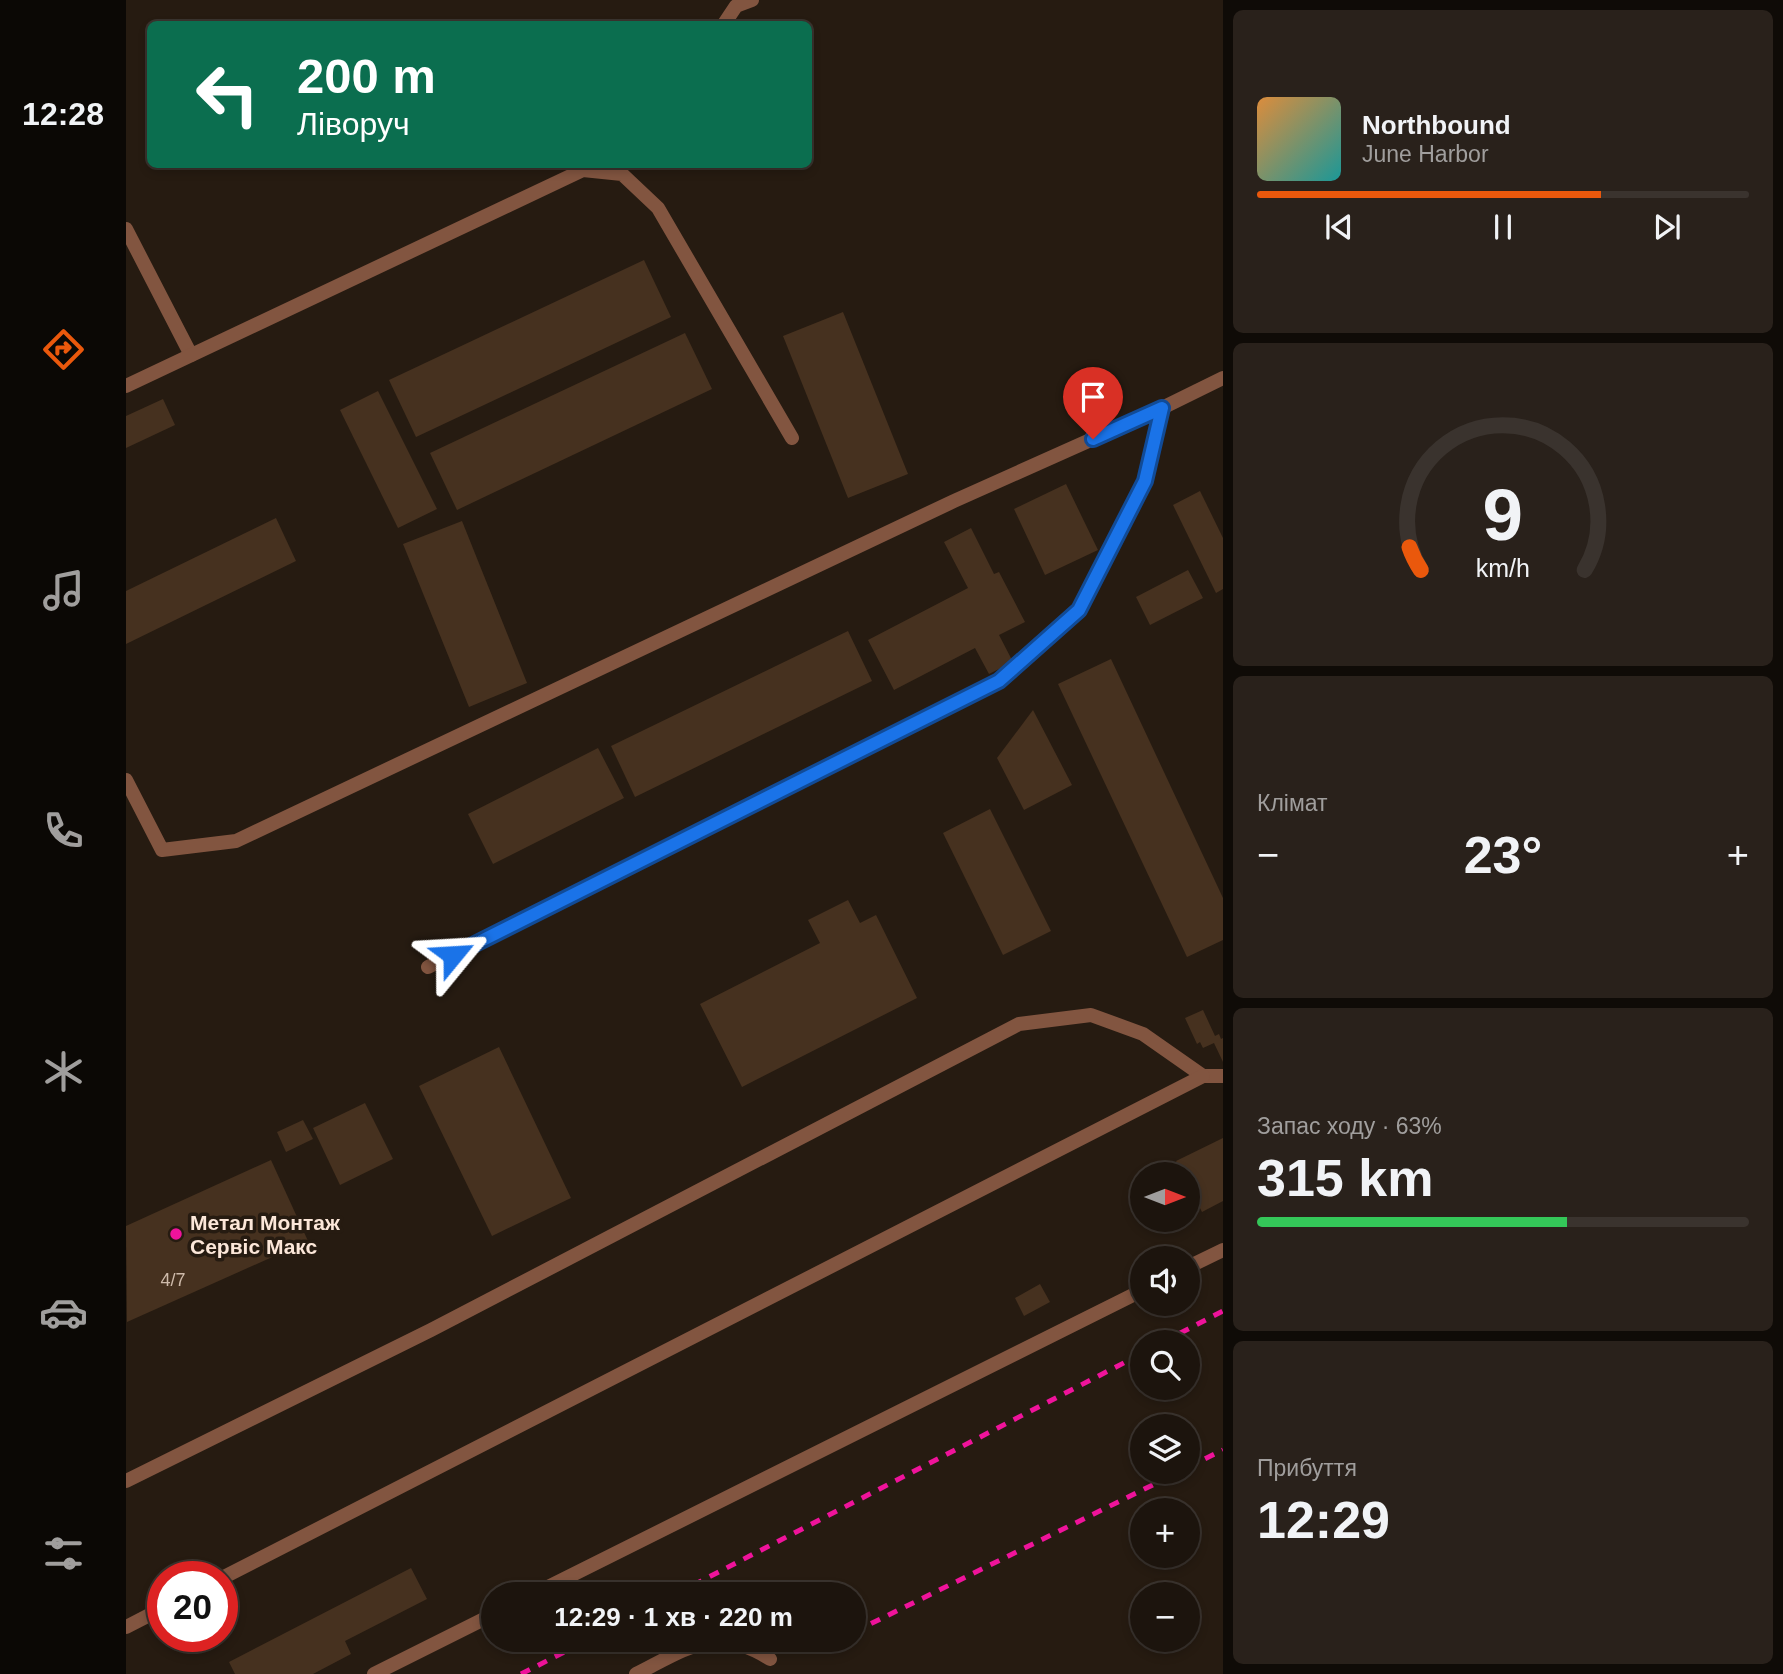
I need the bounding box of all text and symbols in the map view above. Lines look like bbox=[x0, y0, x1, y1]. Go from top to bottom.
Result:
icon: left bbox=[182, 49, 273, 140]
text: 200 m bbox=[297, 49, 436, 103]
text: 12:28 bbox=[22, 96, 104, 132]
text: Ліворуч bbox=[297, 106, 410, 142]
text: Northbound bbox=[1362, 110, 1511, 140]
text: June Harbor bbox=[1362, 141, 1489, 167]
icon: previous bbox=[1320, 208, 1358, 246]
icon: pause bbox=[1484, 208, 1522, 246]
icon: next bbox=[1648, 208, 1686, 246]
icon: directions bbox=[39, 325, 88, 374]
pin bbox=[1063, 367, 1123, 439]
icon: arrive bbox=[1074, 378, 1112, 416]
text: 9 bbox=[1483, 475, 1523, 556]
text: km/h bbox=[1476, 554, 1530, 582]
icon: music bbox=[39, 566, 88, 615]
text: Клімат bbox=[1257, 790, 1328, 816]
icon: phone bbox=[39, 806, 88, 855]
text: 23° bbox=[1464, 826, 1542, 884]
text: − bbox=[1257, 834, 1279, 876]
text: + bbox=[1727, 834, 1749, 876]
position arrow bbox=[416, 918, 490, 992]
icon: climate bbox=[39, 1047, 88, 1096]
text: Запас ходу · 63% bbox=[1257, 1113, 1442, 1139]
text: 315 km bbox=[1257, 1149, 1433, 1207]
north arrow bbox=[1130, 1162, 1200, 1232]
map controls bbox=[1130, 1162, 1200, 1652]
place label: Метал Монтаж Сервіс Макс bbox=[190, 1211, 341, 1258]
marker: Метал Монтаж Сервіс Макс bbox=[168, 1226, 184, 1242]
button: sound bbox=[1130, 1246, 1200, 1316]
house number: 4/7 bbox=[160, 1270, 186, 1290]
icon: car bbox=[39, 1288, 88, 1337]
button: search bbox=[1130, 1330, 1200, 1400]
button: layers bbox=[1130, 1414, 1200, 1484]
text: Прибуття bbox=[1257, 1455, 1357, 1481]
text: 12:29 bbox=[1257, 1491, 1390, 1549]
button: + bbox=[1130, 1498, 1200, 1568]
icon: filters bbox=[39, 1529, 88, 1578]
speed limit sign: 20 bbox=[147, 1561, 238, 1652]
button: − bbox=[1130, 1582, 1200, 1652]
text: 12:29 · 1 хв · 220 m bbox=[554, 1602, 793, 1632]

